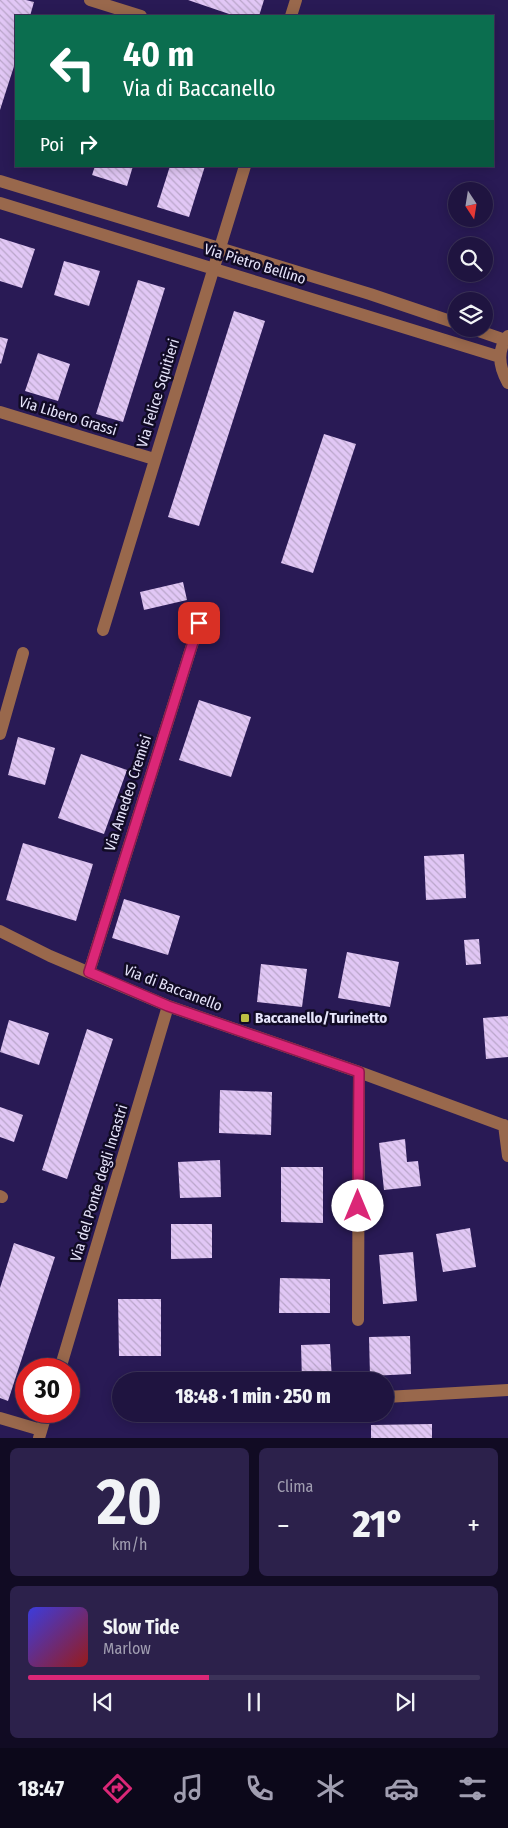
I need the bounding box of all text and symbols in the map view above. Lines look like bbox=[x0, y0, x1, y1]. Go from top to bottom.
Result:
text: 40 m bbox=[123, 33, 194, 75]
icon: left bbox=[40, 35, 105, 100]
text: Via di Baccanello bbox=[123, 75, 276, 102]
icon: right bbox=[74, 130, 102, 158]
text: Poi bbox=[40, 133, 64, 156]
north arrow bbox=[448, 182, 492, 228]
map controls bbox=[448, 182, 493, 337]
button: search bbox=[448, 237, 493, 282]
street label: Via Pietro Bellino bbox=[202, 240, 308, 288]
button: layers bbox=[448, 292, 493, 337]
street label: Via Felice Squitieri bbox=[133, 336, 183, 450]
street label: Via Libero Grassi bbox=[17, 393, 119, 439]
pin bbox=[178, 602, 220, 644]
icon: arrive bbox=[185, 609, 213, 637]
street label: Via Amedeo Cremisi bbox=[101, 733, 155, 853]
street label: Via di Baccanello bbox=[121, 961, 225, 1015]
place label: Baccanello/Turinetto bbox=[255, 1009, 387, 1027]
marker: Baccanello/Turinetto bbox=[239, 1012, 251, 1024]
street label: Via del Ponte degli Incastri bbox=[66, 1102, 132, 1264]
position arrow bbox=[331, 1179, 383, 1231]
speed limit sign: 30 bbox=[15, 1358, 80, 1423]
text: 18:48 · 1 min · 250 m bbox=[175, 1385, 331, 1408]
text: 20 bbox=[97, 1463, 162, 1541]
text: Clima bbox=[277, 1477, 313, 1496]
text: 21° bbox=[353, 1501, 404, 1547]
text: − bbox=[277, 1509, 290, 1542]
text: + bbox=[467, 1509, 480, 1542]
text: km/h bbox=[112, 1535, 147, 1554]
text: Slow Tide bbox=[103, 1616, 179, 1639]
text: Marlow bbox=[103, 1639, 151, 1658]
icon: previous bbox=[89, 1688, 117, 1716]
icon: pause bbox=[240, 1688, 268, 1716]
icon: next bbox=[391, 1688, 419, 1716]
icon: directions bbox=[100, 1771, 135, 1806]
icon: music bbox=[171, 1771, 206, 1806]
icon: phone bbox=[242, 1771, 277, 1806]
icon: climate bbox=[313, 1771, 348, 1806]
icon: car bbox=[384, 1771, 419, 1806]
icon: filters bbox=[455, 1771, 490, 1806]
text: 18:47 bbox=[18, 1775, 64, 1802]

